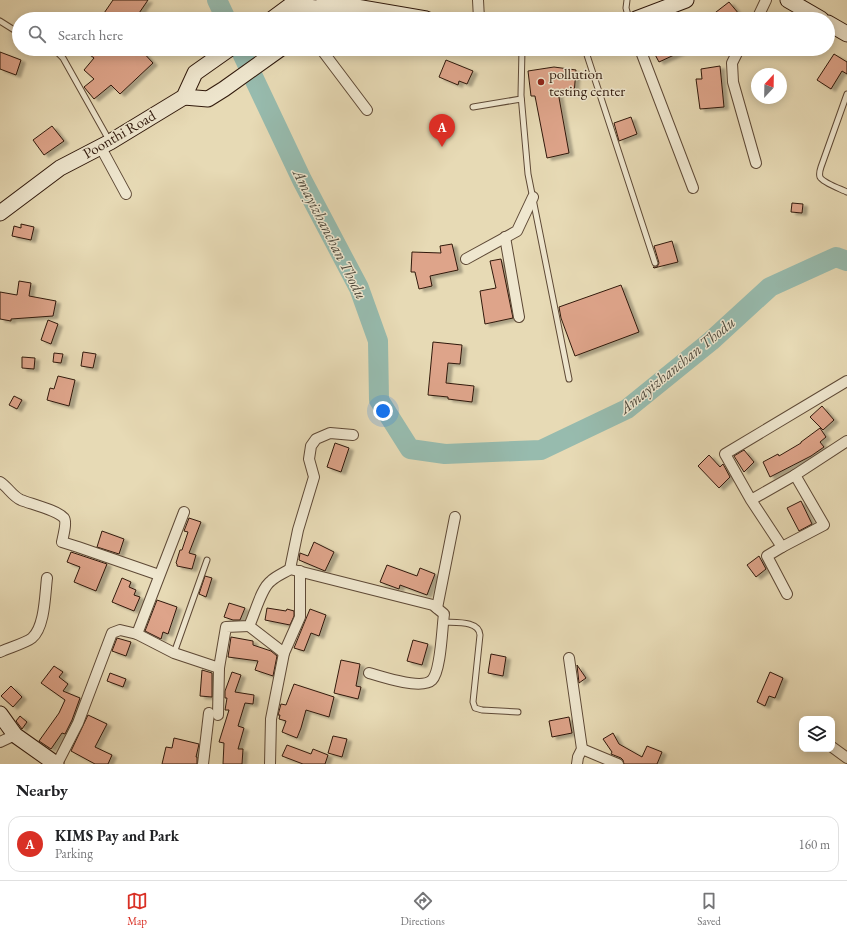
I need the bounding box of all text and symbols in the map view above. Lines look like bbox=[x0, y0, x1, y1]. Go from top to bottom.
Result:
search box bbox=[12, 12, 835, 56]
icon: search bbox=[26, 23, 48, 45]
text: Search here bbox=[58, 25, 123, 44]
place label: pollution testing center bbox=[549, 64, 625, 100]
north arrow bbox=[751, 68, 787, 104]
marker: pollution testing center bbox=[536, 77, 546, 87]
street label: Poonthi Road bbox=[79, 105, 159, 162]
pin: A bbox=[429, 114, 455, 147]
water label: Amayizhanchan Thodu bbox=[288, 164, 372, 303]
water label: Amayizhanchan Thodu bbox=[614, 312, 739, 419]
your location bbox=[373, 401, 393, 421]
map controls bbox=[799, 716, 835, 752]
button: layers bbox=[799, 716, 835, 752]
text: Nearby bbox=[16, 779, 68, 801]
text: KIMS Pay and Park bbox=[55, 826, 179, 845]
text: A bbox=[25, 836, 35, 853]
text: 160 m bbox=[799, 836, 830, 853]
text: Parking bbox=[55, 845, 93, 862]
tab: Map bbox=[126, 890, 148, 928]
tab: Directions bbox=[401, 890, 445, 928]
tab: Saved bbox=[697, 890, 721, 928]

